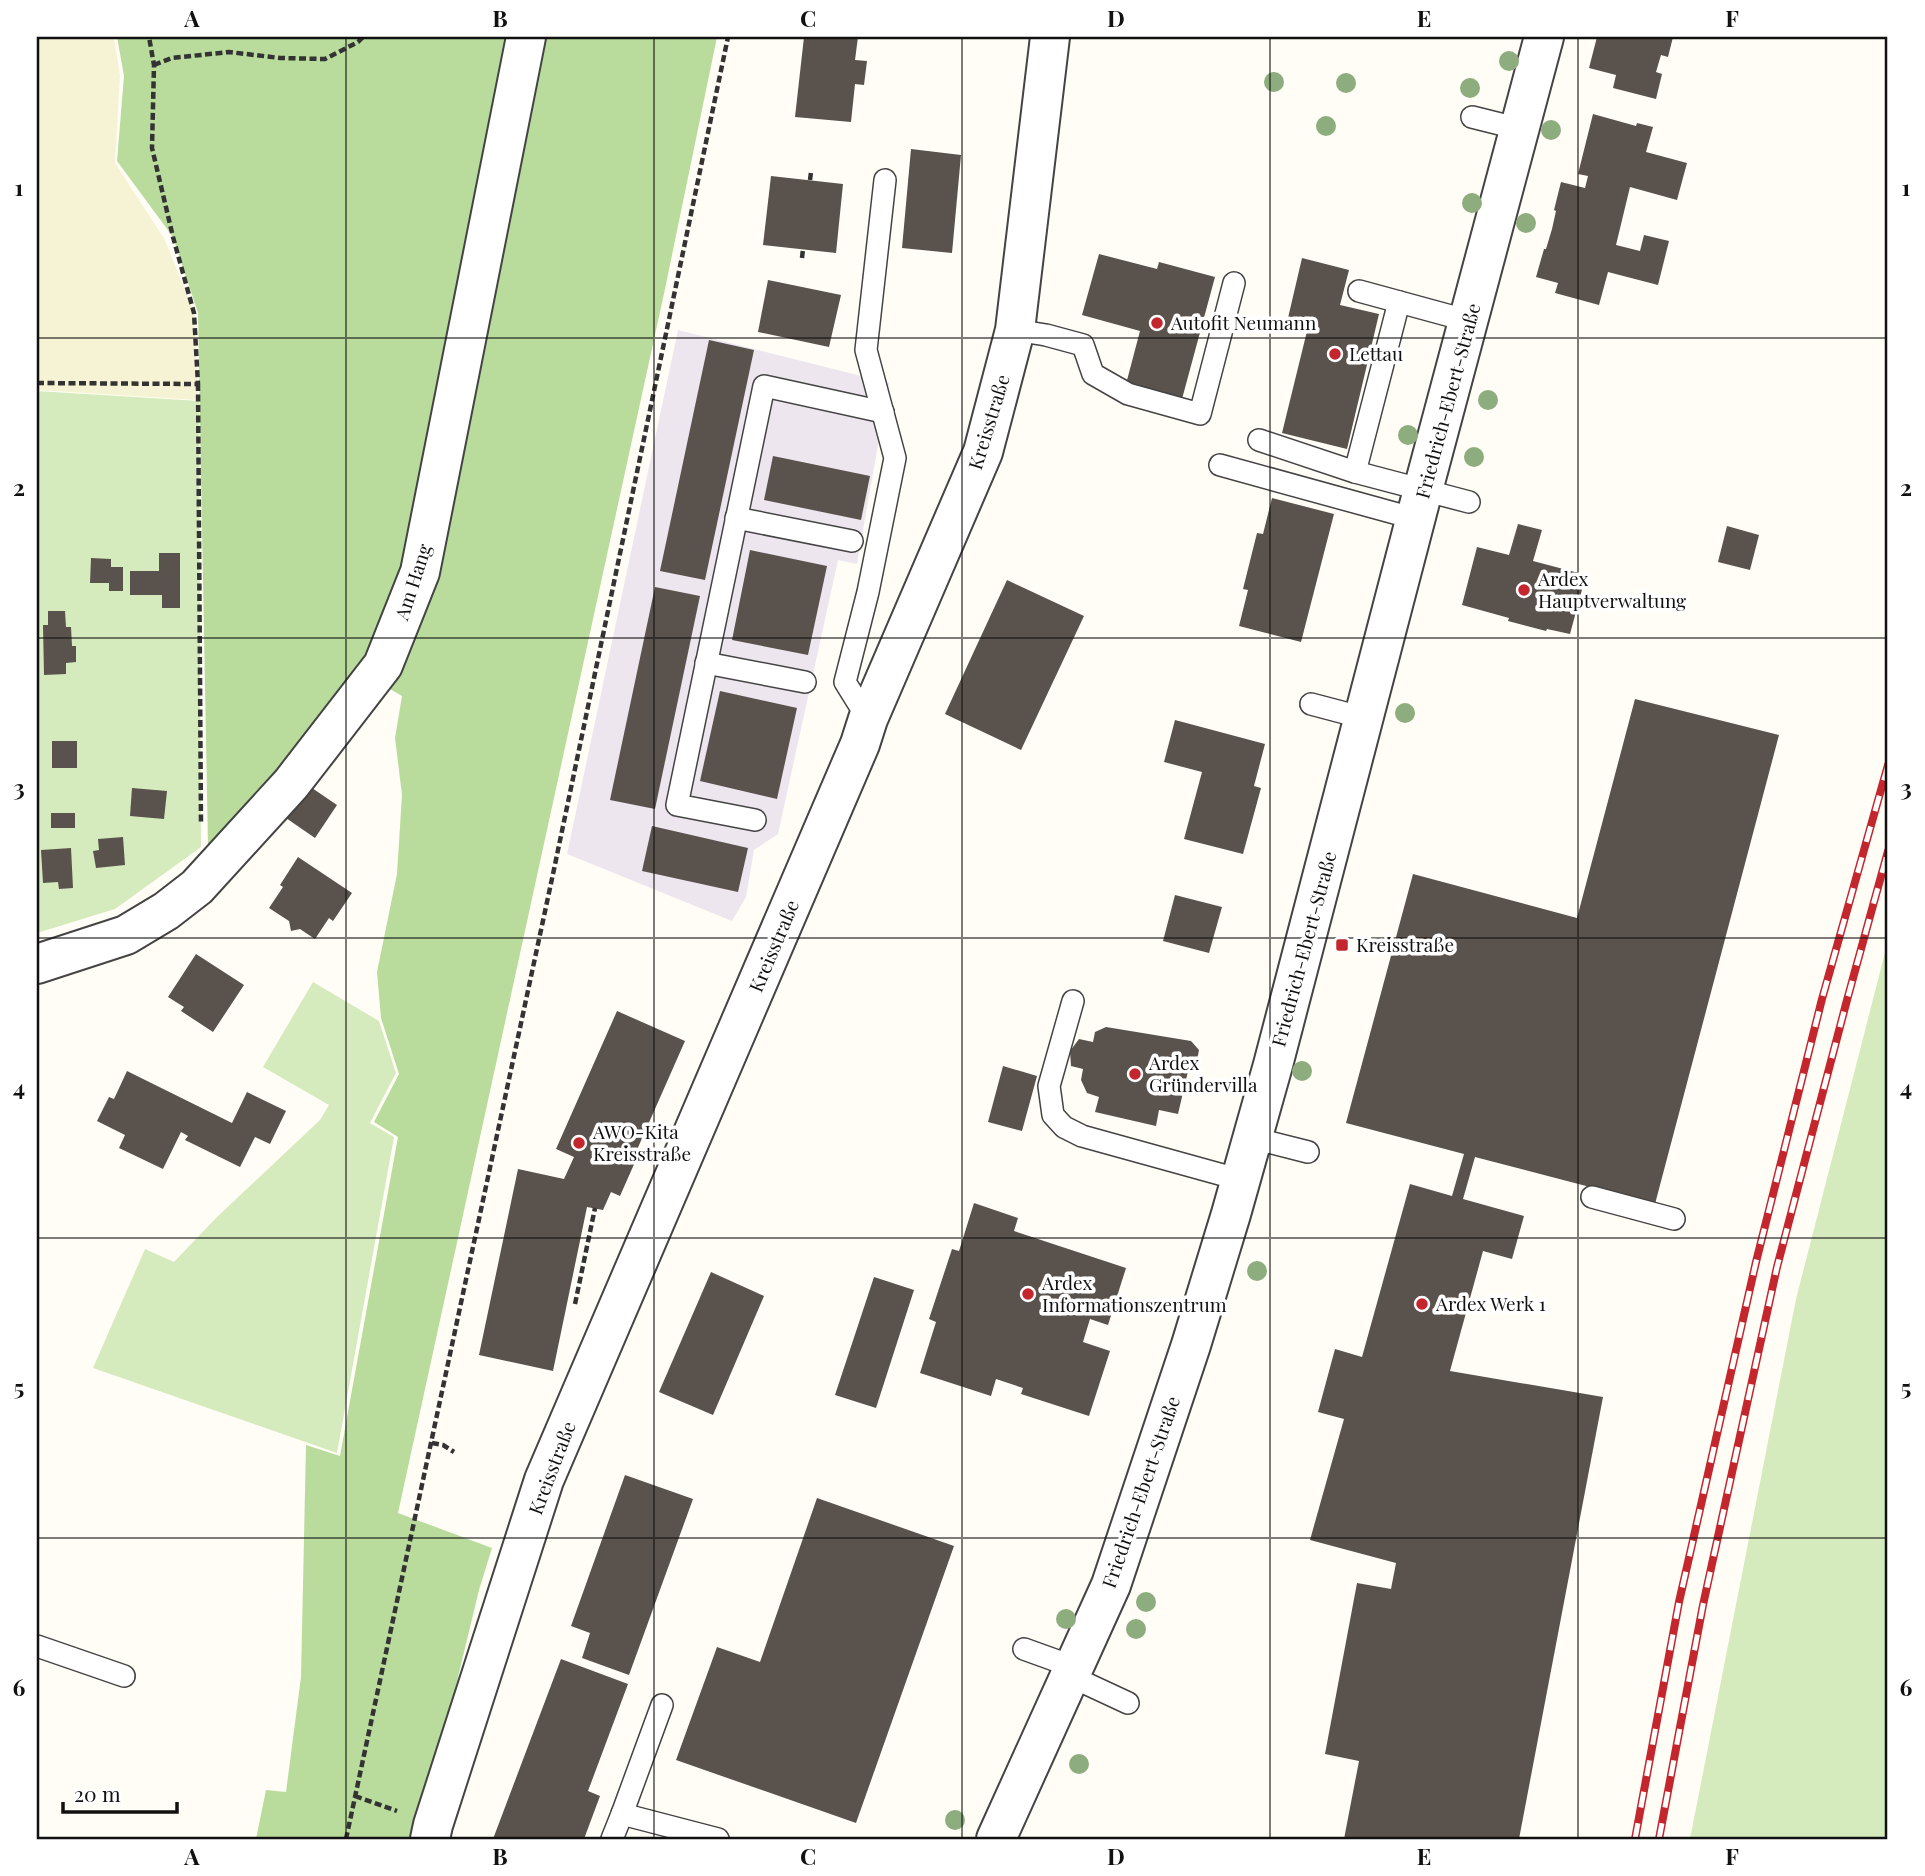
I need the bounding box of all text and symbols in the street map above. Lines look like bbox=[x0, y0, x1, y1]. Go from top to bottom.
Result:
text: A bbox=[183, 2, 200, 33]
text: B bbox=[492, 2, 508, 33]
text: C bbox=[800, 2, 816, 33]
text: D bbox=[1107, 2, 1125, 33]
text: E bbox=[1417, 2, 1431, 33]
text: F bbox=[1725, 2, 1739, 33]
text: 1 bbox=[15, 171, 24, 202]
text: 1 bbox=[1902, 171, 1911, 202]
street label: Friedrich-Ebert-Straße bbox=[1408, 300, 1486, 501]
place label: Autofit Neumann bbox=[1170, 309, 1317, 335]
marker: Autofit Neumann bbox=[1149, 315, 1165, 331]
place label: Lettau bbox=[1349, 340, 1403, 366]
marker: Lettau bbox=[1327, 346, 1343, 362]
street label: Kreisstraße bbox=[961, 371, 1015, 472]
text: 2 bbox=[13, 471, 25, 502]
text: 2 bbox=[1900, 471, 1912, 502]
street label: Am Hang bbox=[387, 540, 437, 624]
place label: Ardex Hauptverwaltung bbox=[1537, 565, 1686, 613]
marker: Ardex Hauptverwaltung bbox=[1516, 582, 1532, 598]
text: 3 bbox=[13, 771, 25, 802]
text: 3 bbox=[1900, 771, 1912, 802]
street label: Friedrich-Ebert-Straße bbox=[1264, 848, 1342, 1049]
street label: Kreisstraße bbox=[742, 895, 804, 996]
place label: Kreisstraße bbox=[1356, 931, 1454, 957]
marker: Kreisstraße bbox=[1334, 937, 1350, 953]
place label: Ardex Gründervilla bbox=[1148, 1049, 1258, 1097]
marker: Ardex Gründervilla bbox=[1127, 1066, 1143, 1082]
text: 4 bbox=[13, 1071, 25, 1102]
text: 4 bbox=[1900, 1071, 1912, 1102]
place label: AWO-Kita Kreisstraße bbox=[592, 1118, 691, 1166]
marker: AWO-Kita Kreisstraße bbox=[571, 1135, 587, 1151]
place label: Ardex Informationszentrum bbox=[1041, 1269, 1227, 1317]
marker: Ardex Informationszentrum bbox=[1020, 1286, 1036, 1302]
place label: Ardex Werk 1 bbox=[1435, 1290, 1546, 1316]
marker: Ardex Werk 1 bbox=[1414, 1296, 1430, 1312]
text: 5 bbox=[14, 1371, 24, 1402]
text: 5 bbox=[1901, 1371, 1911, 1402]
street label: Friedrich-Ebert-Straße bbox=[1095, 1392, 1185, 1591]
street label: Kreisstraße bbox=[521, 1417, 581, 1518]
text: 6 bbox=[13, 1671, 26, 1702]
text: 6 bbox=[1900, 1671, 1913, 1702]
scale bar bbox=[63, 1771, 177, 1815]
text: 20 m bbox=[74, 1779, 121, 1807]
text: A bbox=[183, 1840, 200, 1871]
text: B bbox=[492, 1840, 508, 1871]
text: C bbox=[800, 1840, 816, 1871]
text: D bbox=[1107, 1840, 1125, 1871]
text: E bbox=[1417, 1840, 1431, 1871]
text: F bbox=[1725, 1840, 1739, 1871]

